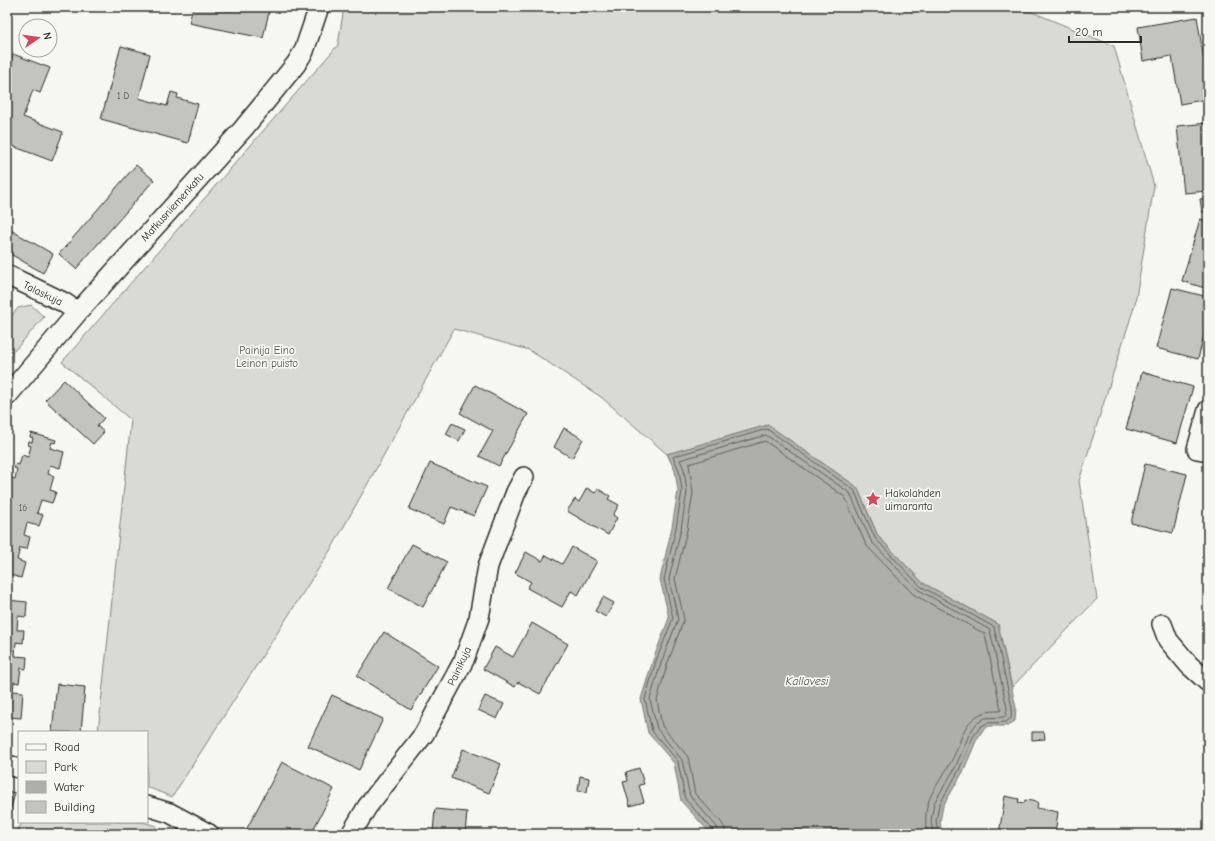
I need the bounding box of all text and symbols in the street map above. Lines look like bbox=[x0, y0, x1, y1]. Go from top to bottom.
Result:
north arrow bbox=[18, 18, 58, 58]
scale bar bbox=[1069, 18, 1141, 44]
text: 20 m bbox=[1075, 25, 1103, 39]
text: N bbox=[40, 31, 54, 41]
house number: 1 D bbox=[117, 91, 129, 101]
street label: Matkusniemenkatu bbox=[138, 170, 207, 244]
street label: Talaskuja bbox=[21, 278, 65, 309]
park label: Painija Eino Leinon puisto bbox=[236, 344, 298, 370]
place label: Hakolahden uimaranta bbox=[885, 487, 941, 513]
place icon: Hakolahden uimaranta bbox=[864, 490, 882, 508]
house number: 16 bbox=[19, 503, 27, 513]
street label: Painikuja bbox=[445, 645, 474, 688]
water label: Kallavesi bbox=[785, 674, 829, 688]
legend bbox=[18, 731, 148, 823]
text: Road bbox=[54, 740, 80, 754]
text: Park bbox=[54, 760, 77, 774]
text: Water bbox=[54, 780, 84, 794]
text: Building bbox=[54, 800, 95, 814]

